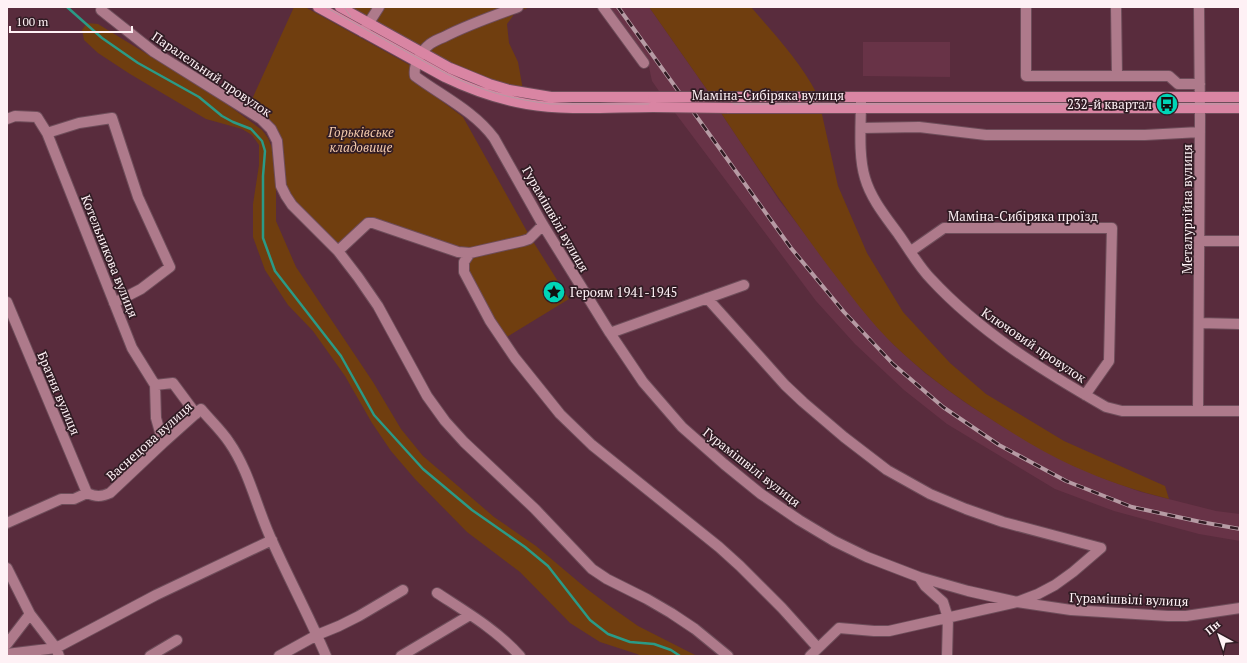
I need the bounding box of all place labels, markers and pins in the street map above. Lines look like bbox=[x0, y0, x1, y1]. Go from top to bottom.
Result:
bus stop icon: 232-й квартал bbox=[1154, 91, 1180, 117]
place label: 232-й квартал bbox=[1067, 95, 1152, 113]
place icon: Героям 1941-1945 bbox=[541, 279, 567, 305]
place label: Героям 1941-1945 bbox=[570, 283, 678, 301]

